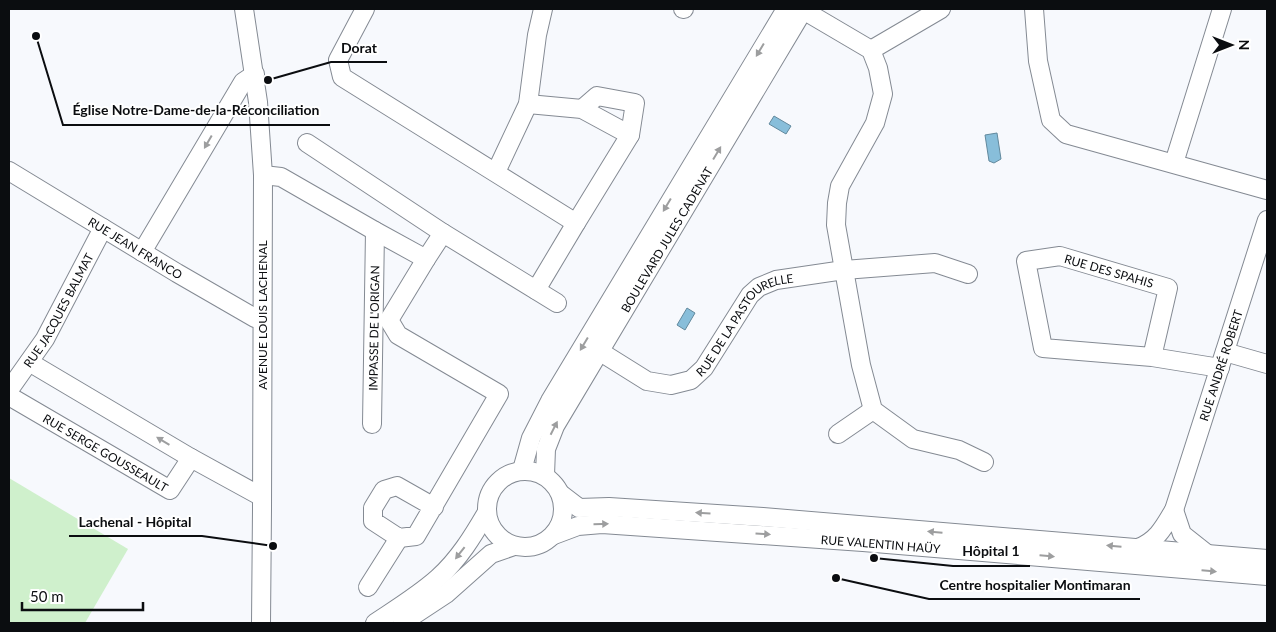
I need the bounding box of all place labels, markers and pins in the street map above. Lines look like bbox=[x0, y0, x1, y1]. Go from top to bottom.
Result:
callout: Dorat bbox=[331, 33, 387, 62]
callout: Église Notre-Dame-de-la-Réconciliation bbox=[63, 96, 330, 125]
callout: Lachenal - Hôpital bbox=[69, 507, 202, 536]
callout: Hôpital 1 bbox=[953, 537, 1030, 566]
callout: Centre hospitalier Montimaran bbox=[929, 570, 1140, 599]

